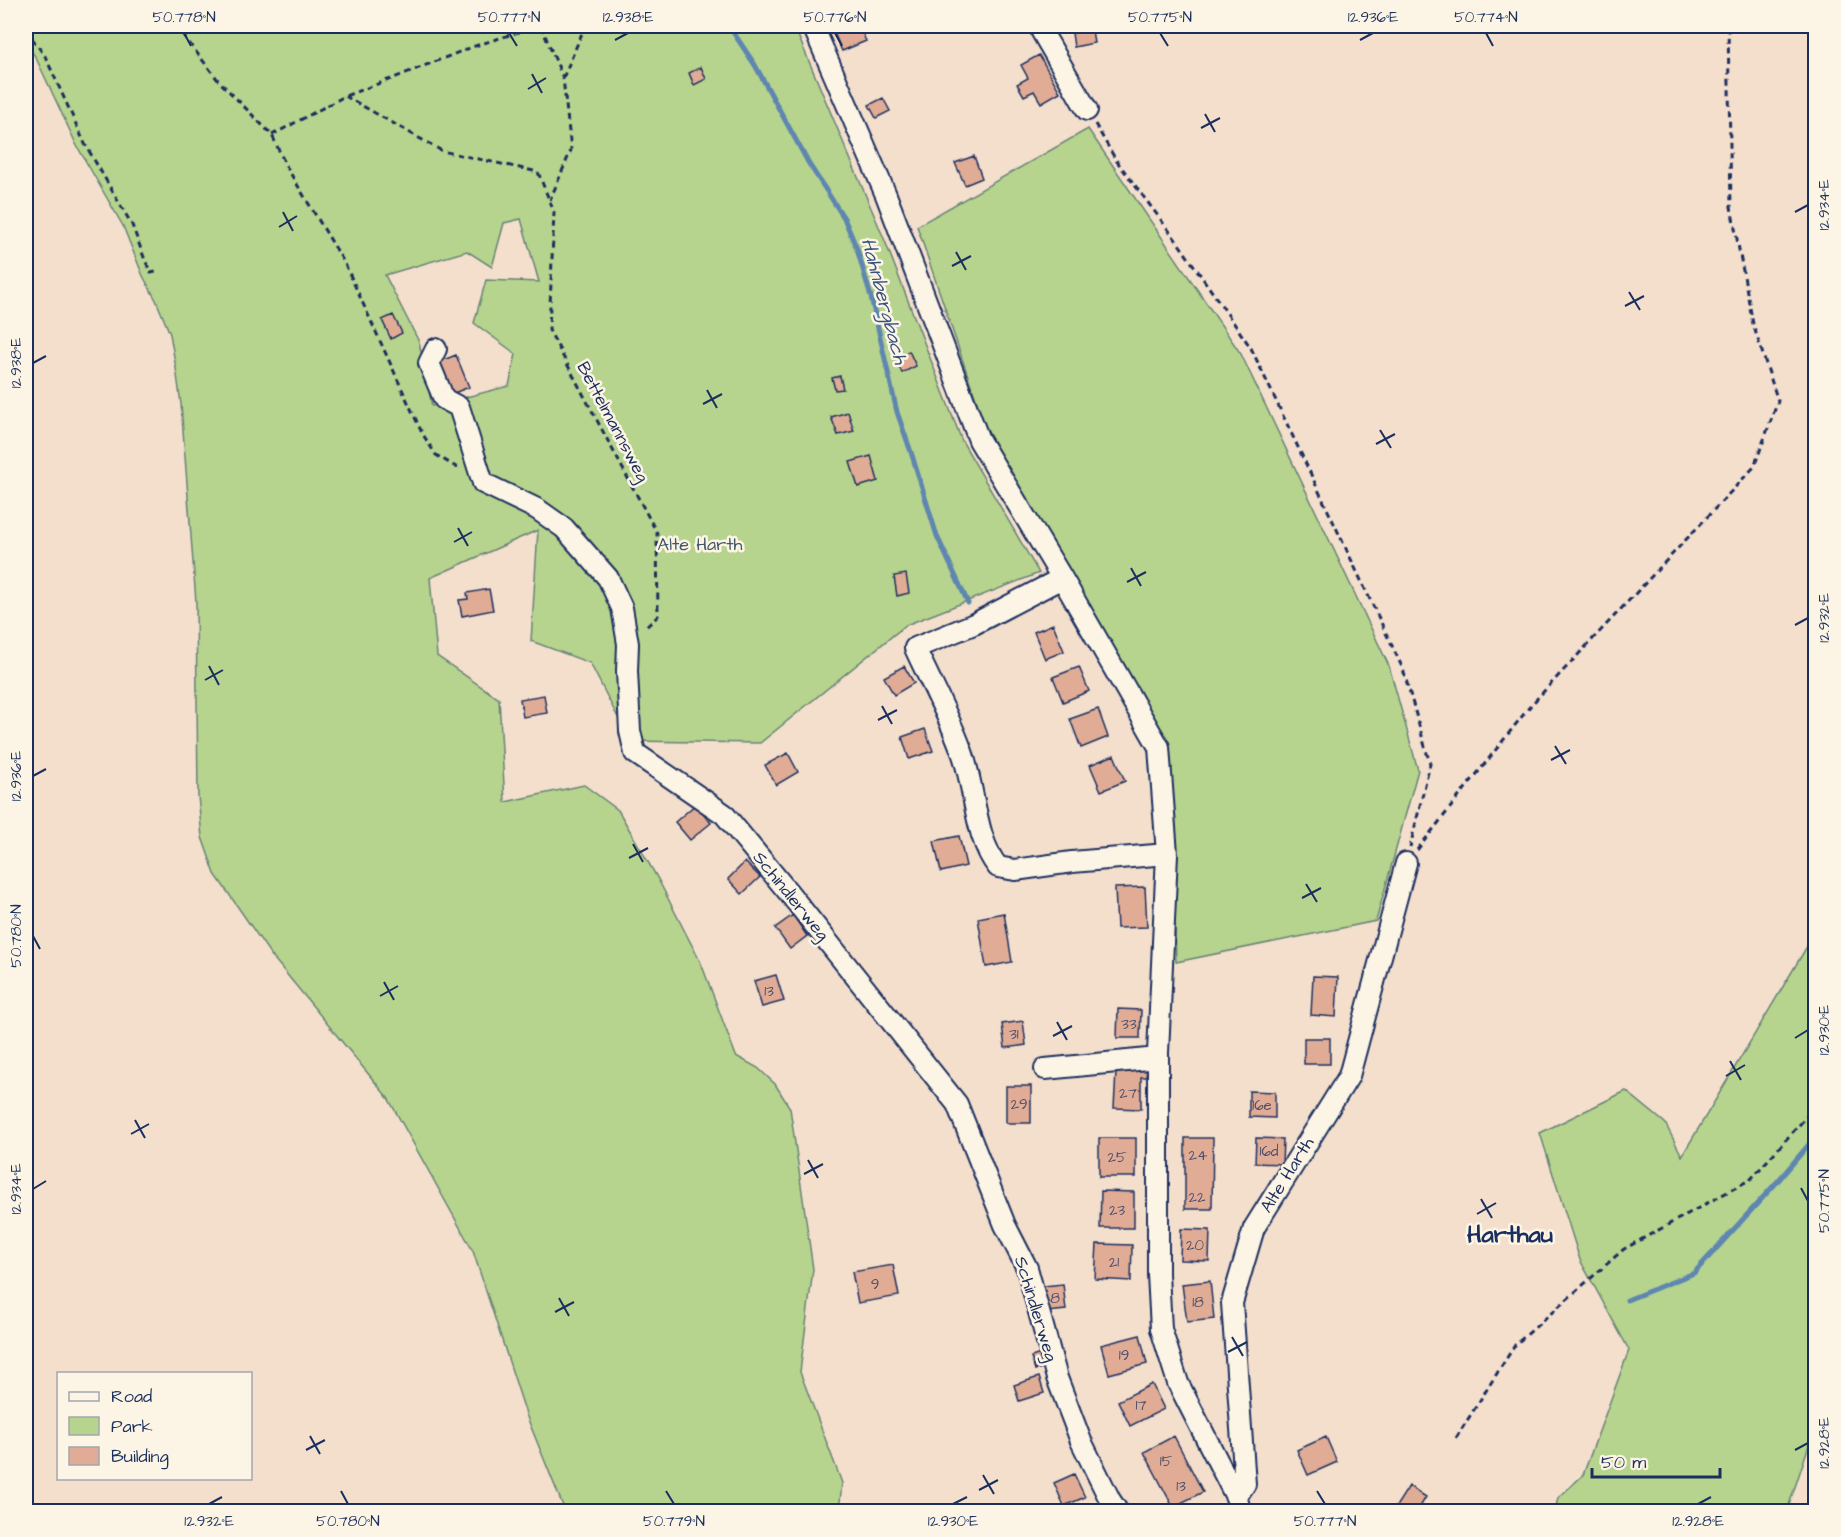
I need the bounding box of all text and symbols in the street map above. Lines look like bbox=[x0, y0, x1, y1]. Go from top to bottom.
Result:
text: 50.778°N bbox=[152, 7, 216, 28]
text: 50.777°N bbox=[478, 7, 540, 28]
text: 12.938°E bbox=[603, 7, 653, 28]
text: 50.776°N bbox=[804, 7, 866, 28]
text: 50.775°N bbox=[1128, 7, 1192, 28]
text: 12.936°E bbox=[1348, 7, 1398, 28]
text: 50.774°N bbox=[1454, 7, 1518, 28]
text: 12.934°E bbox=[1814, 179, 1835, 231]
water label: Hahnbergbach bbox=[853, 235, 915, 369]
text: 12.938°E bbox=[6, 338, 27, 388]
street label: Bettelmannsweg bbox=[570, 357, 655, 487]
park label: Alte Harth bbox=[658, 532, 742, 557]
text: 12.932°E bbox=[1814, 593, 1835, 643]
text: 12.936°E bbox=[6, 751, 27, 801]
street label: Schindlerweg bbox=[746, 846, 835, 947]
text: 50.780°N bbox=[6, 904, 27, 968]
house number: 13 bbox=[764, 981, 774, 1002]
text: 12.930°E bbox=[1814, 1005, 1835, 1055]
house number: 33 bbox=[1121, 1014, 1137, 1035]
house number: 31 bbox=[1009, 1024, 1019, 1045]
house number: 27 bbox=[1119, 1083, 1137, 1104]
house number: 29 bbox=[1010, 1094, 1028, 1115]
house number: 16e bbox=[1252, 1095, 1272, 1116]
street label: Alte Harth bbox=[1254, 1132, 1320, 1218]
house number: 16d bbox=[1259, 1141, 1279, 1162]
house number: 24 bbox=[1189, 1145, 1207, 1166]
house number: 25 bbox=[1107, 1147, 1127, 1168]
text: 12.934°E bbox=[6, 1163, 27, 1215]
text: 50.775°N bbox=[1814, 1169, 1835, 1233]
house number: 22 bbox=[1188, 1187, 1206, 1208]
house number: 23 bbox=[1109, 1200, 1125, 1221]
district label: Harthau bbox=[1467, 1218, 1553, 1252]
house number: 20 bbox=[1186, 1235, 1205, 1256]
house number: 21 bbox=[1109, 1252, 1119, 1273]
street label: Schindlerweg bbox=[1007, 1253, 1064, 1365]
house number: 9 bbox=[871, 1274, 879, 1295]
house number: 8 bbox=[1050, 1288, 1060, 1309]
house number: 18 bbox=[1192, 1292, 1204, 1313]
house number: 19 bbox=[1119, 1345, 1129, 1366]
legend bbox=[57, 1372, 252, 1480]
text: Road bbox=[111, 1384, 152, 1409]
house number: 17 bbox=[1135, 1395, 1147, 1416]
text: Park bbox=[111, 1414, 153, 1439]
text: 12.928°E bbox=[1814, 1417, 1835, 1469]
scale bar bbox=[1592, 1441, 1720, 1479]
text: Building bbox=[111, 1444, 169, 1470]
text: 50 m bbox=[1601, 1450, 1646, 1475]
house number: 15 bbox=[1160, 1451, 1173, 1472]
house number: 13 bbox=[1176, 1476, 1186, 1497]
text: 12.932°E bbox=[184, 1511, 234, 1532]
text: 50.780°N bbox=[316, 1511, 380, 1532]
text: 50.779°N bbox=[643, 1511, 705, 1532]
text: 12.930°E bbox=[928, 1511, 978, 1532]
text: 50.777°N bbox=[1294, 1511, 1356, 1532]
text: 12.928°E bbox=[1672, 1511, 1724, 1532]

